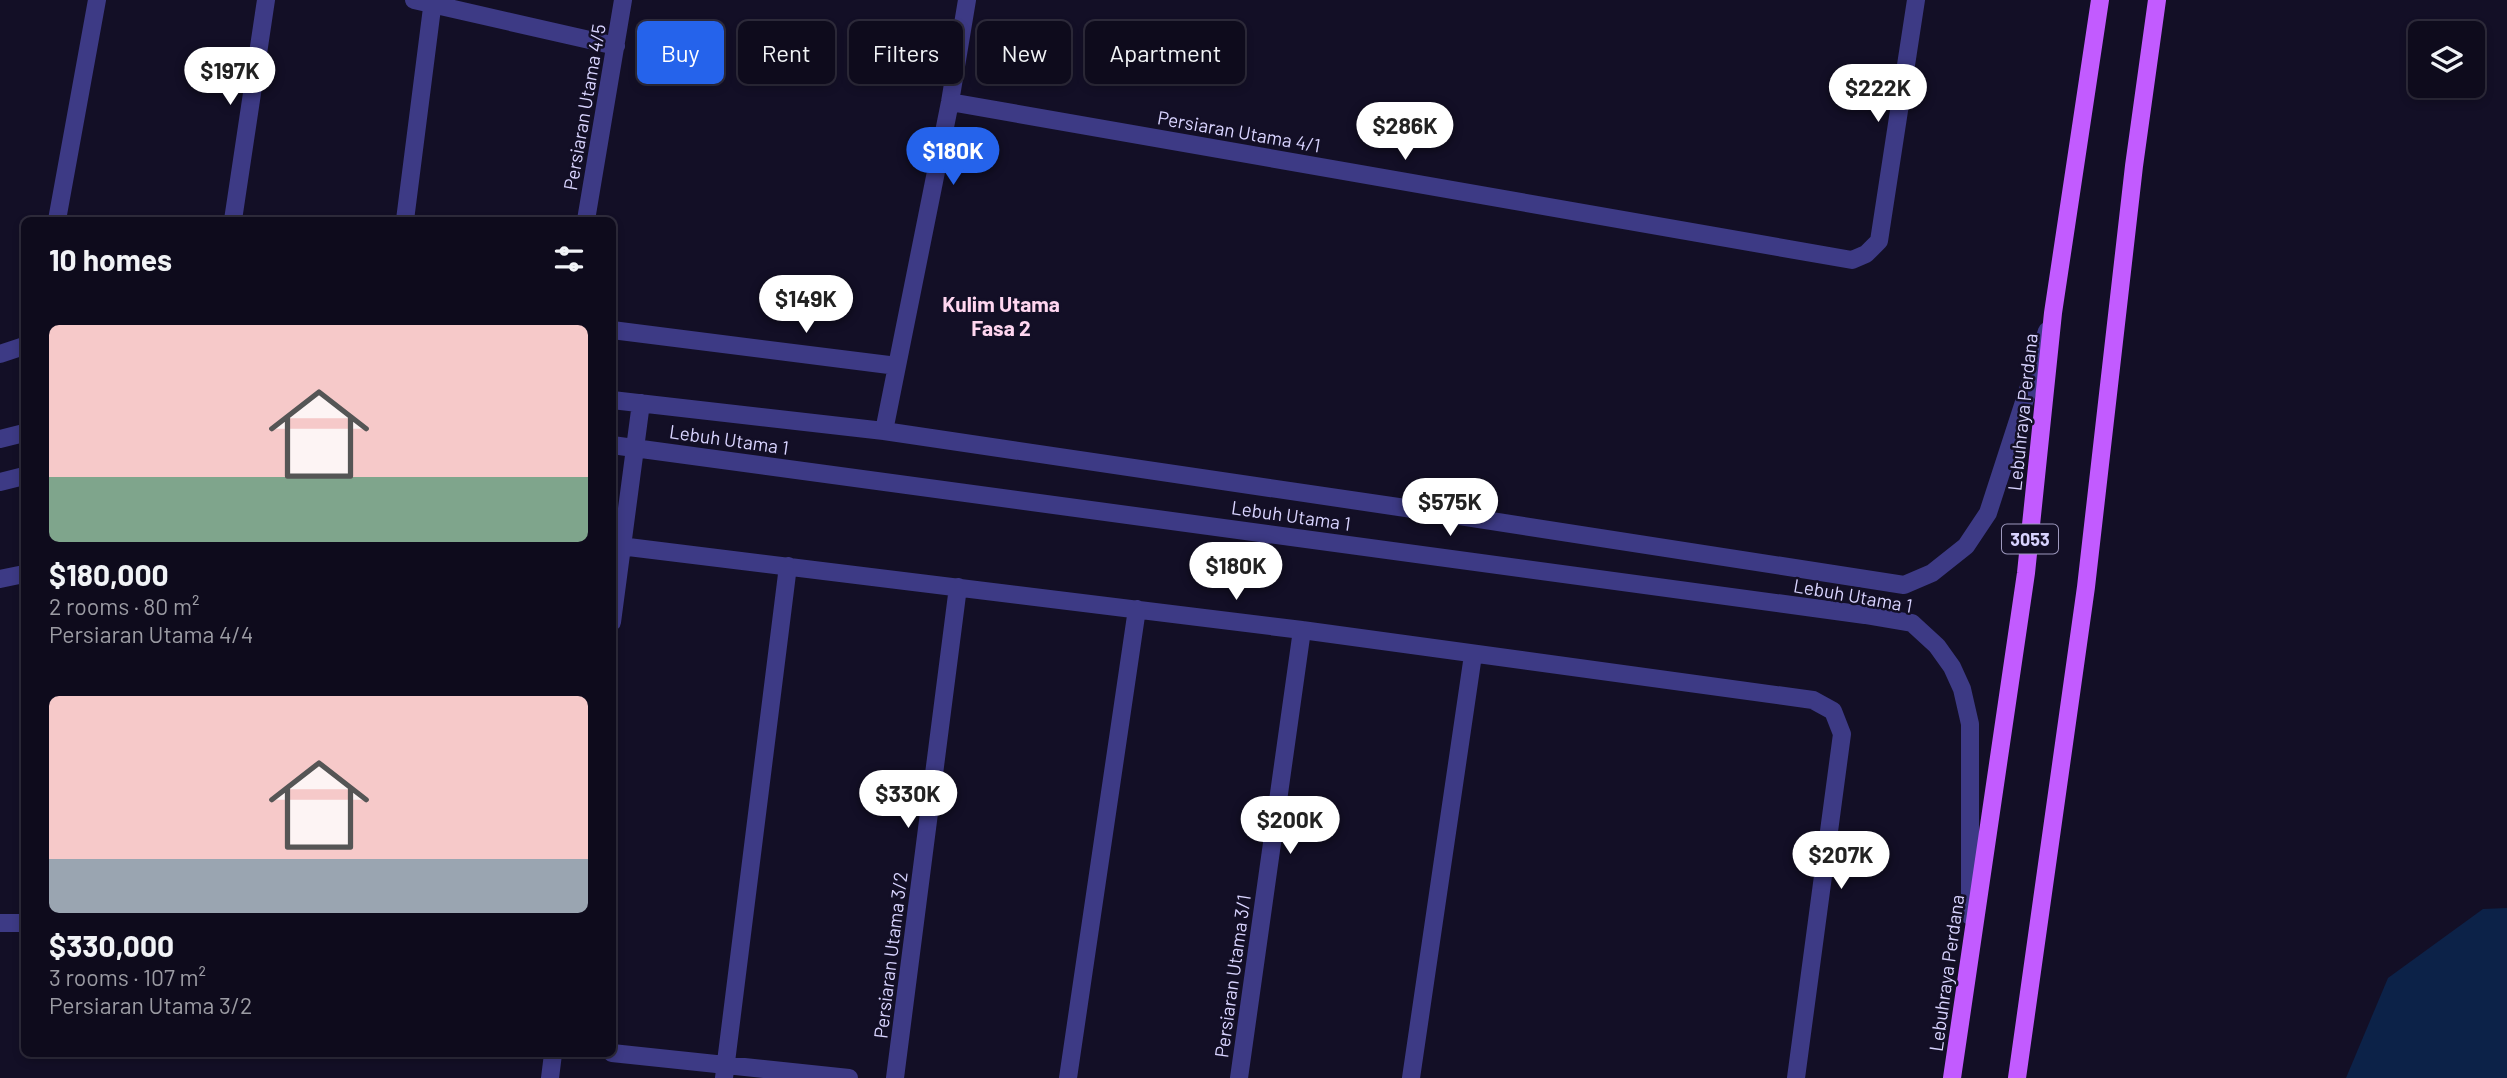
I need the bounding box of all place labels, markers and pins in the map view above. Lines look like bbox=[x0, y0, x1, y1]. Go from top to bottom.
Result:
pin: $197K bbox=[181, 48, 279, 107]
pin: $222K bbox=[1829, 64, 1927, 124]
pin: $286K bbox=[1356, 102, 1454, 162]
pin: $180K bbox=[904, 128, 1002, 187]
pin: $149K bbox=[757, 276, 855, 335]
pin: $575K bbox=[1401, 478, 1499, 538]
pin: $180K bbox=[1187, 542, 1285, 602]
pin: $330K bbox=[859, 770, 957, 830]
pin: $200K bbox=[1241, 796, 1339, 856]
pin: $207K bbox=[1792, 832, 1890, 891]

